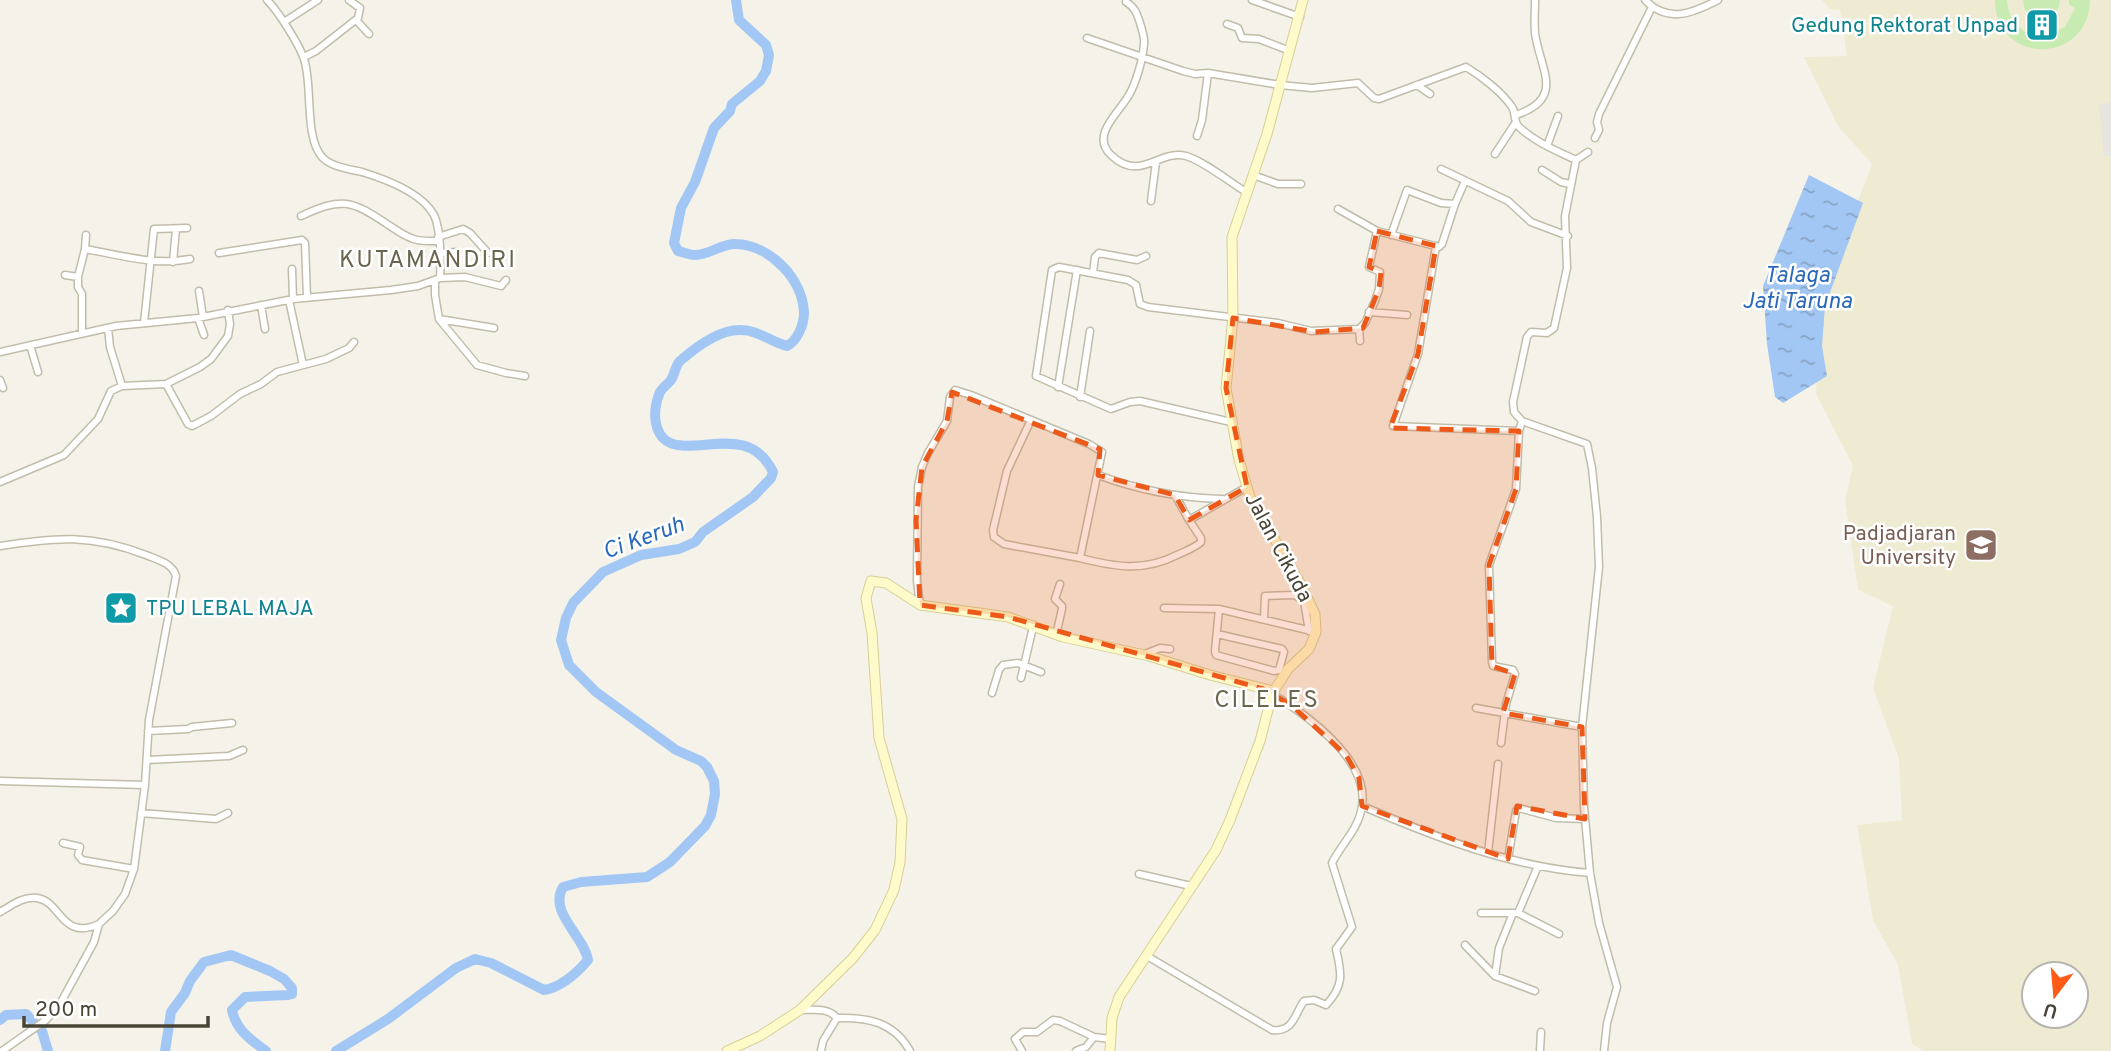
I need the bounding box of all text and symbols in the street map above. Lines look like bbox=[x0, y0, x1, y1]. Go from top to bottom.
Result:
building icon: Gedung Rektorat Unpad bbox=[2023, 6, 2061, 44]
place label: Gedung Rektorat Unpad bbox=[1791, 13, 2018, 40]
district label: KUTAMANDIRI bbox=[339, 246, 517, 276]
water label: Talaga Jati Taruna bbox=[1742, 262, 1852, 317]
street label: Jalan Cikuda bbox=[1237, 488, 1318, 607]
water label: Ci Keruh bbox=[599, 511, 689, 567]
place label: Padjadjaran University bbox=[1843, 521, 1956, 572]
school or university icon: Padjadjaran University bbox=[1962, 526, 2000, 564]
place icon: TPU LEBAL MAJA bbox=[102, 589, 140, 627]
place label: TPU LEBAL MAJA bbox=[146, 596, 314, 623]
district label: CILELES bbox=[1214, 686, 1320, 716]
north arrow bbox=[2020, 960, 2090, 1030]
scale bar bbox=[24, 984, 208, 1028]
text: U bbox=[2041, 996, 2061, 1023]
text: 200 m bbox=[35, 997, 97, 1024]

